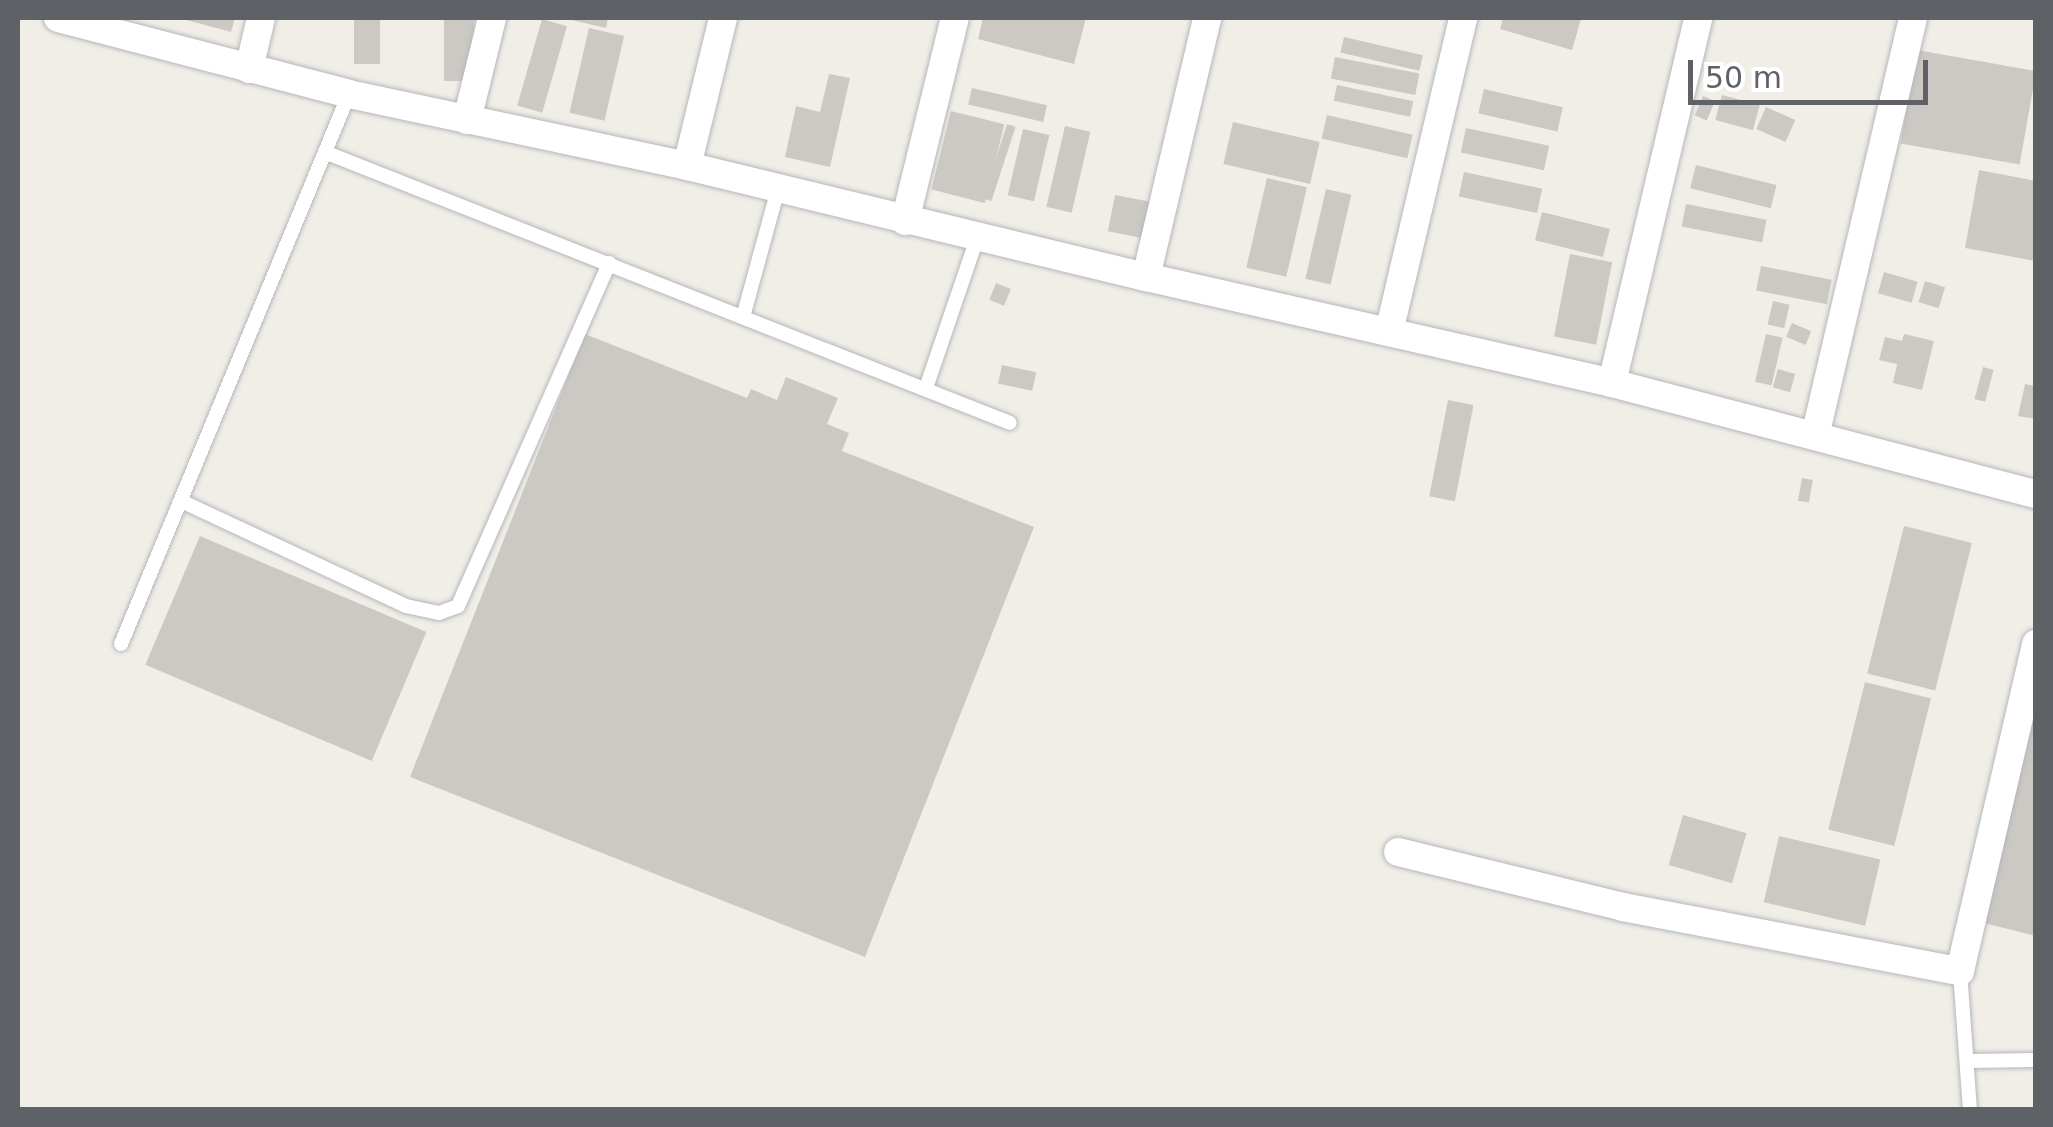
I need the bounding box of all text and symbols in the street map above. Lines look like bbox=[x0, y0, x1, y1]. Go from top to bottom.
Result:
scale bar bbox=[1693, 40, 1933, 102]
text: 50 m bbox=[1705, 60, 1782, 95]

